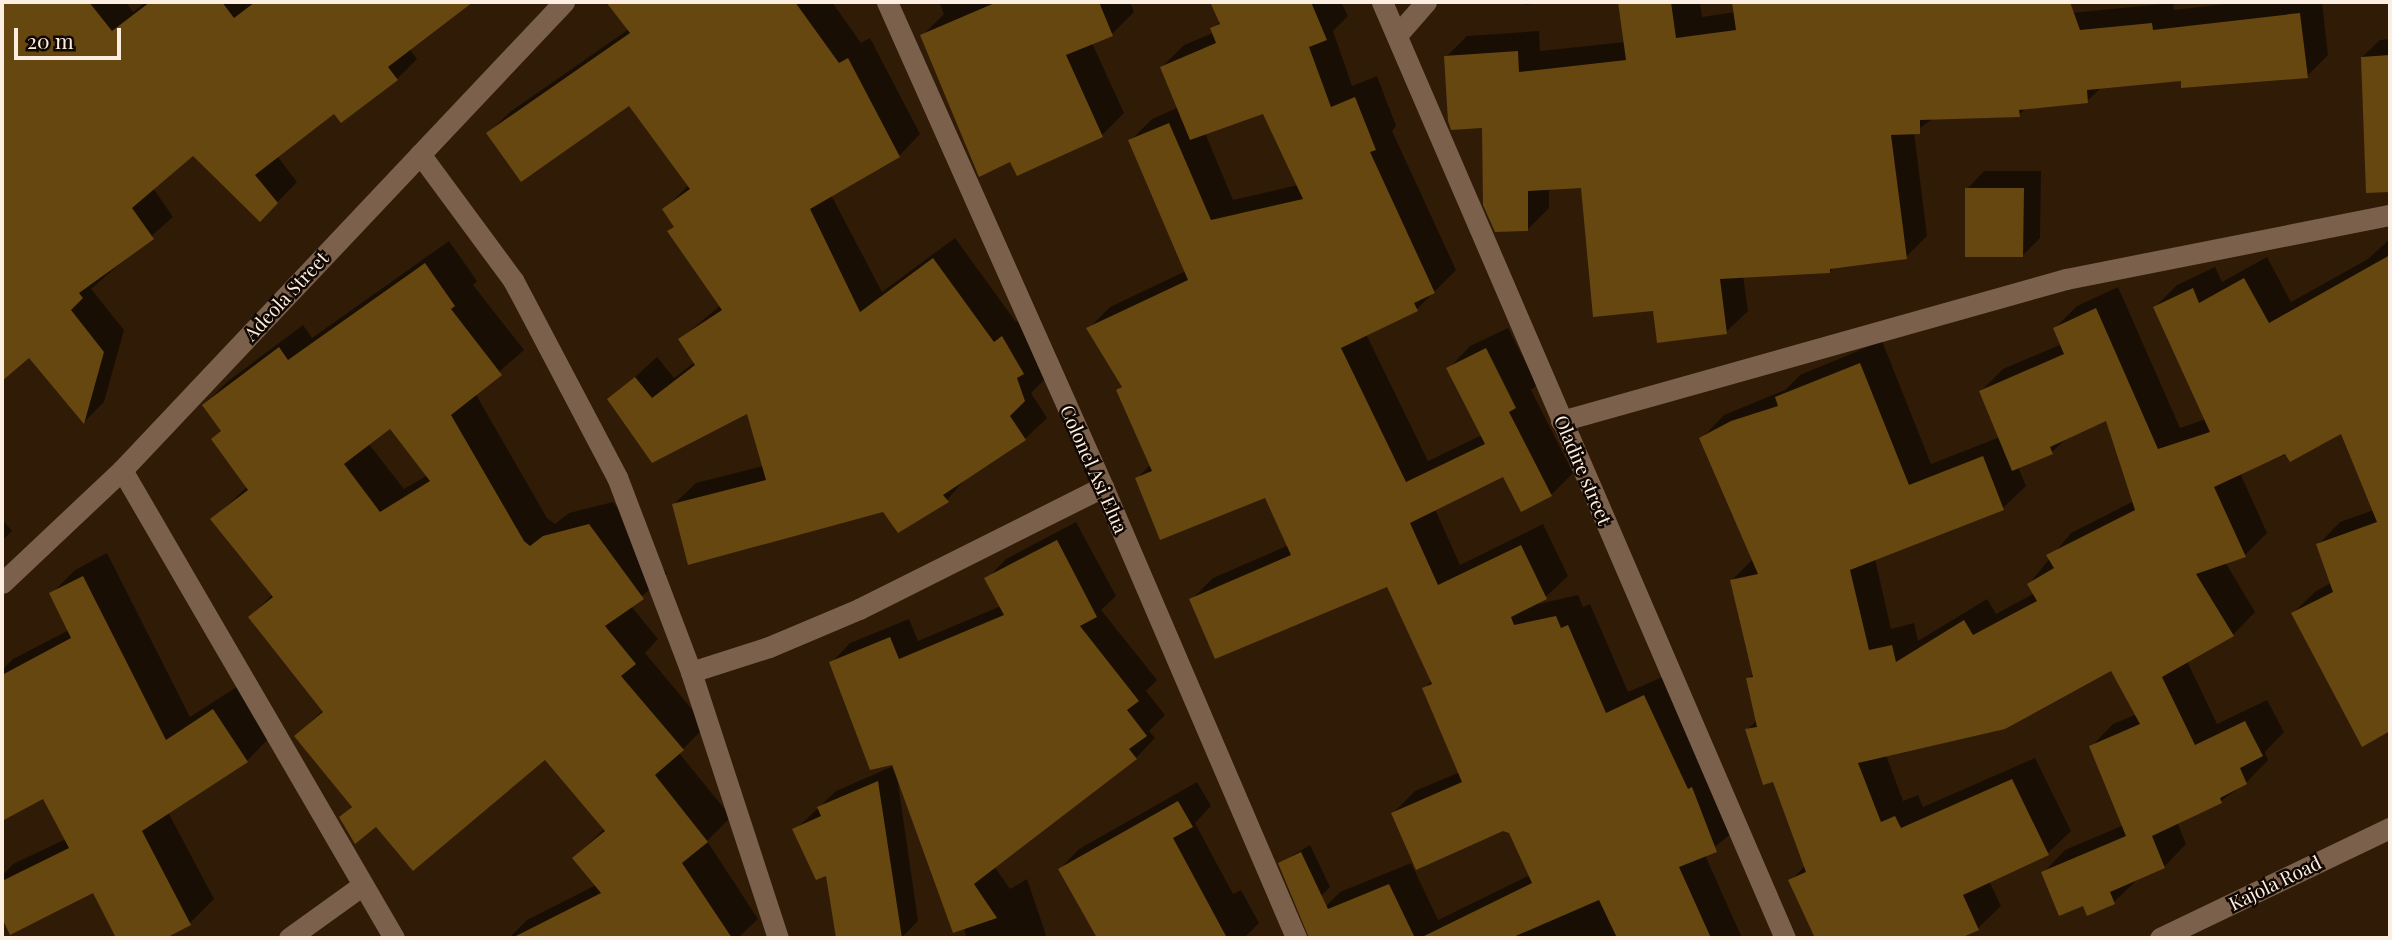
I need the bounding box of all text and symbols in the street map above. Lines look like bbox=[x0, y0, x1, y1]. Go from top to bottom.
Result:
scale bar bbox=[18, 14, 124, 58]
text: 20 m bbox=[27, 26, 74, 54]
street label: Adeola Street bbox=[239, 247, 333, 345]
street label: Colonel Asi Elua bbox=[1055, 401, 1133, 537]
street label: Oladire street bbox=[1550, 412, 1616, 528]
street label: Kajola Road bbox=[2225, 851, 2325, 915]

